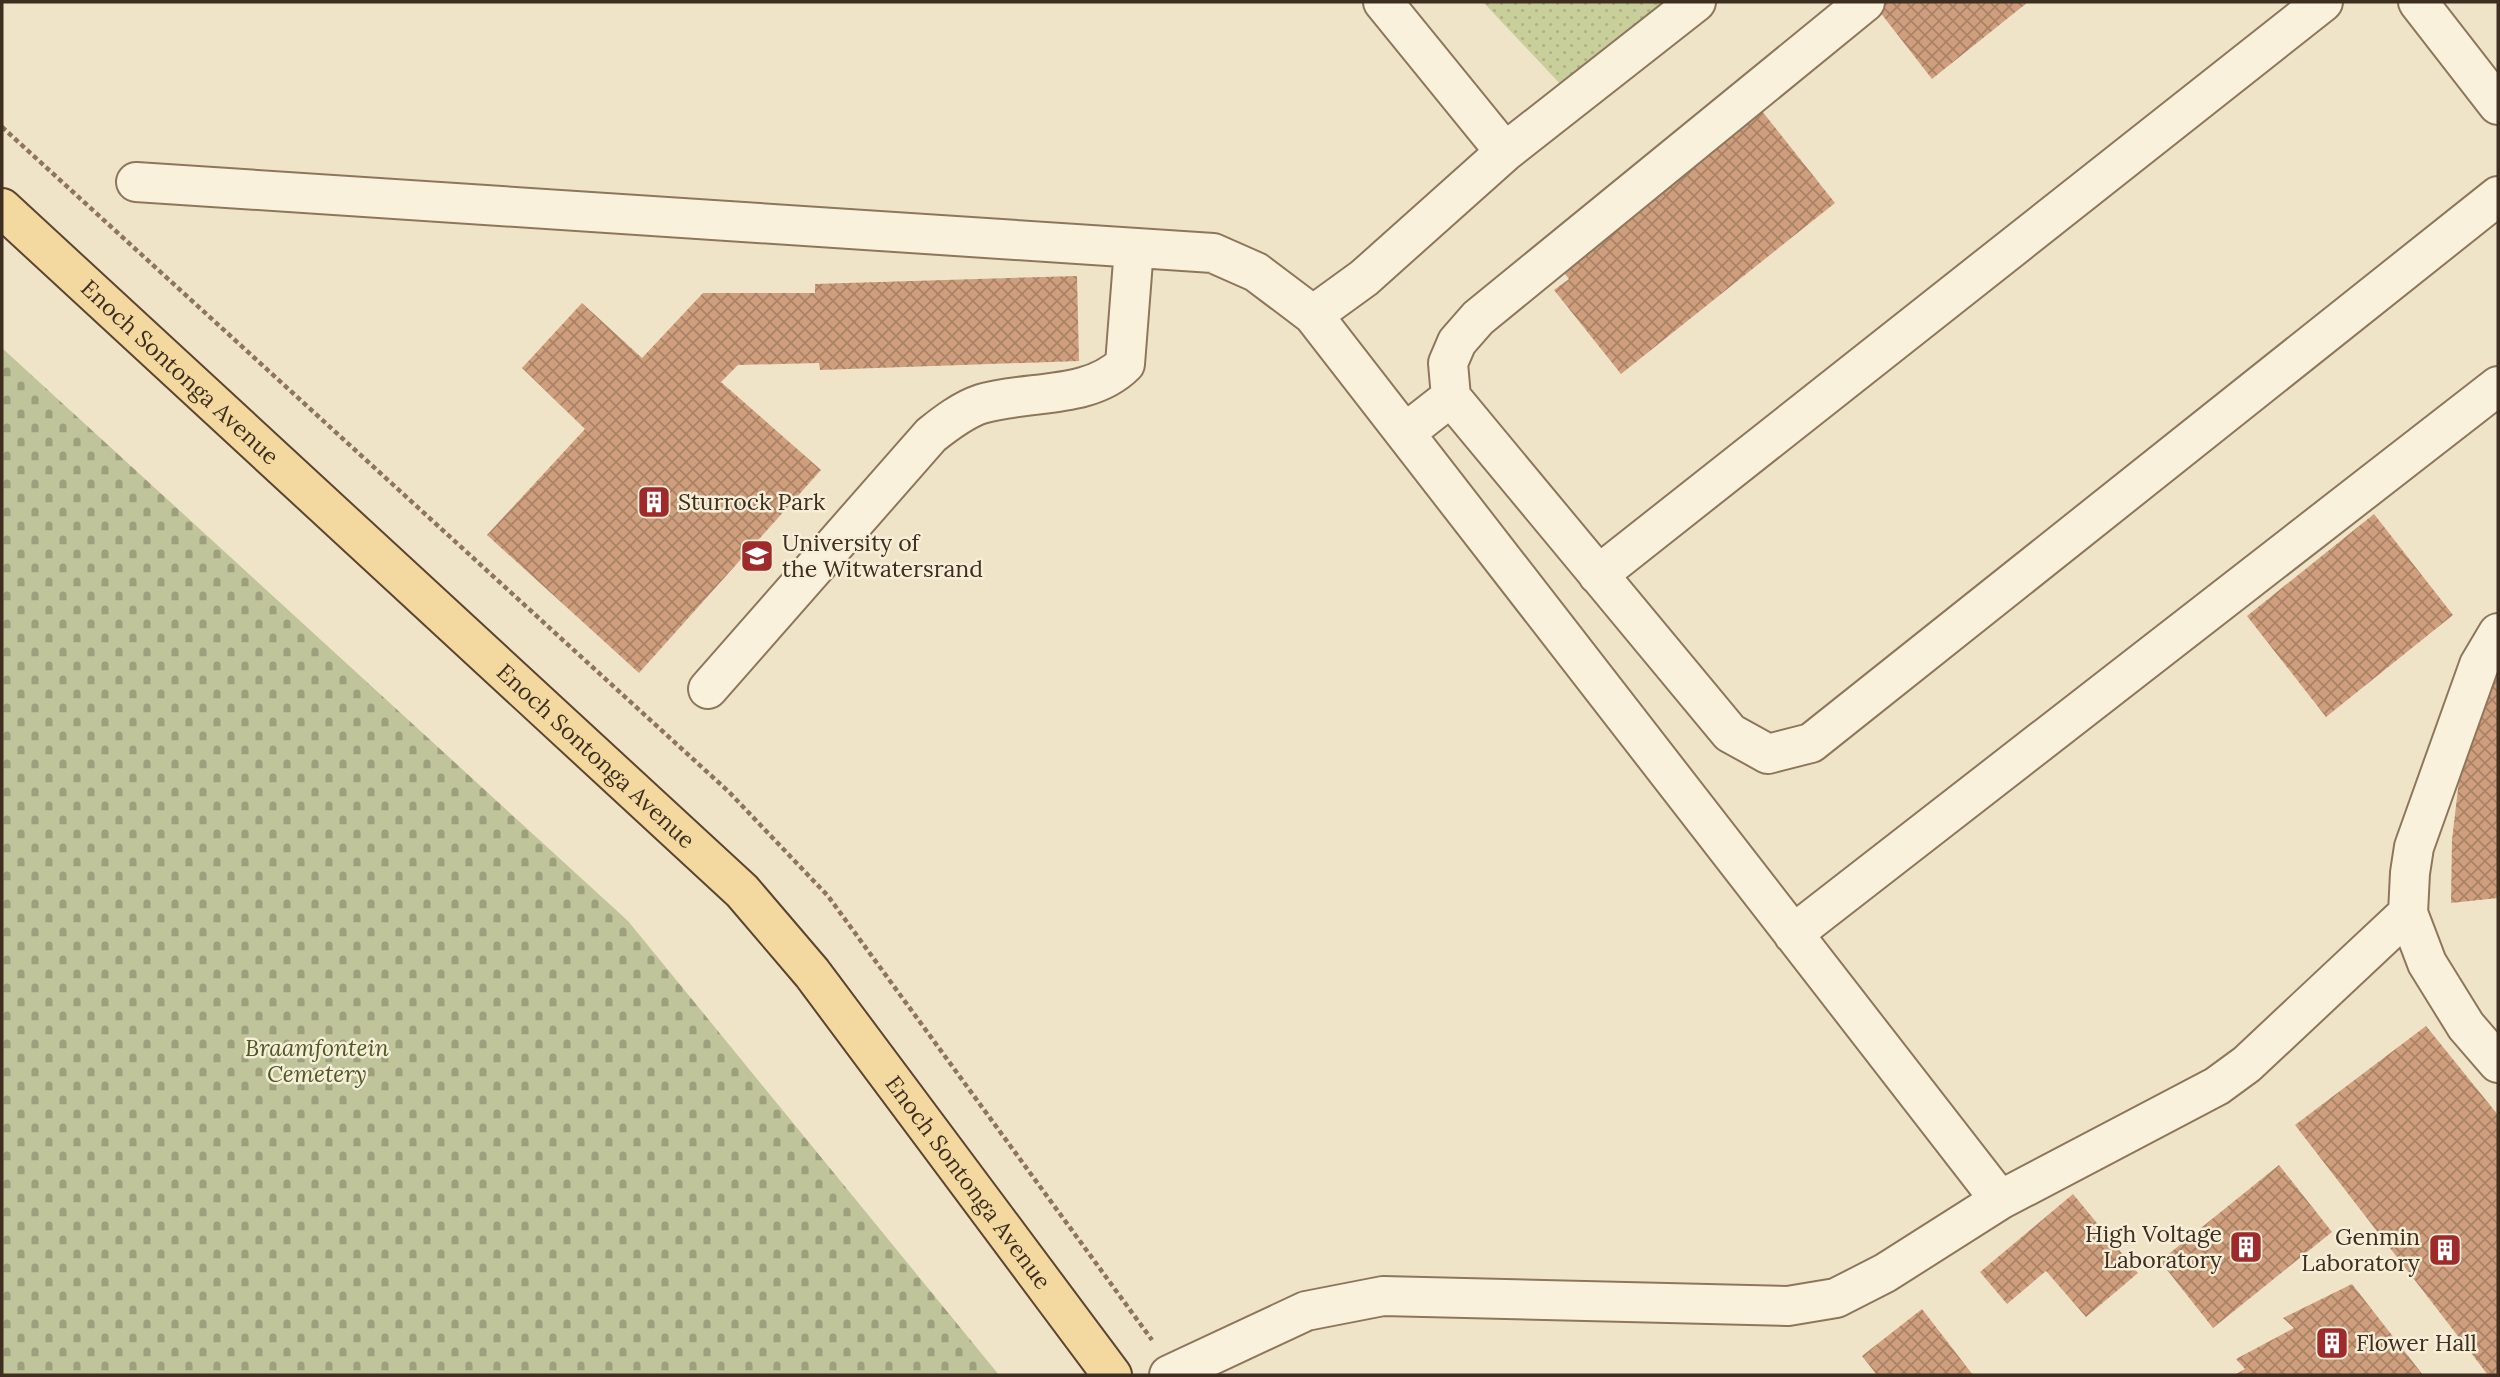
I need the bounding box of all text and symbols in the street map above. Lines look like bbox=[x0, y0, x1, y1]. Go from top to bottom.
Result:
street label: Enoch Sontonga Avenue bbox=[75, 273, 285, 470]
building icon: Sturrock Park bbox=[635, 483, 673, 521]
place label: Sturrock Park bbox=[678, 487, 826, 516]
place label: University of the Witwatersrand bbox=[782, 528, 983, 583]
school or university icon: University of the Witwatersrand bbox=[738, 537, 776, 575]
street label: Enoch Sontonga Avenue bbox=[491, 657, 701, 854]
park label: Braamfontein Cemetery bbox=[245, 1033, 389, 1088]
street label: Enoch Sontonga Avenue bbox=[879, 1069, 1058, 1295]
place label: High Voltage Laboratory bbox=[2085, 1219, 2223, 1274]
place label: Genmin Laboratory bbox=[2301, 1222, 2421, 1277]
building icon: High Voltage Laboratory bbox=[2227, 1228, 2265, 1266]
building icon: Genmin Laboratory bbox=[2426, 1231, 2464, 1269]
building icon: Flower Hall bbox=[2313, 1324, 2351, 1362]
place label: Flower Hall bbox=[2356, 1328, 2477, 1357]

